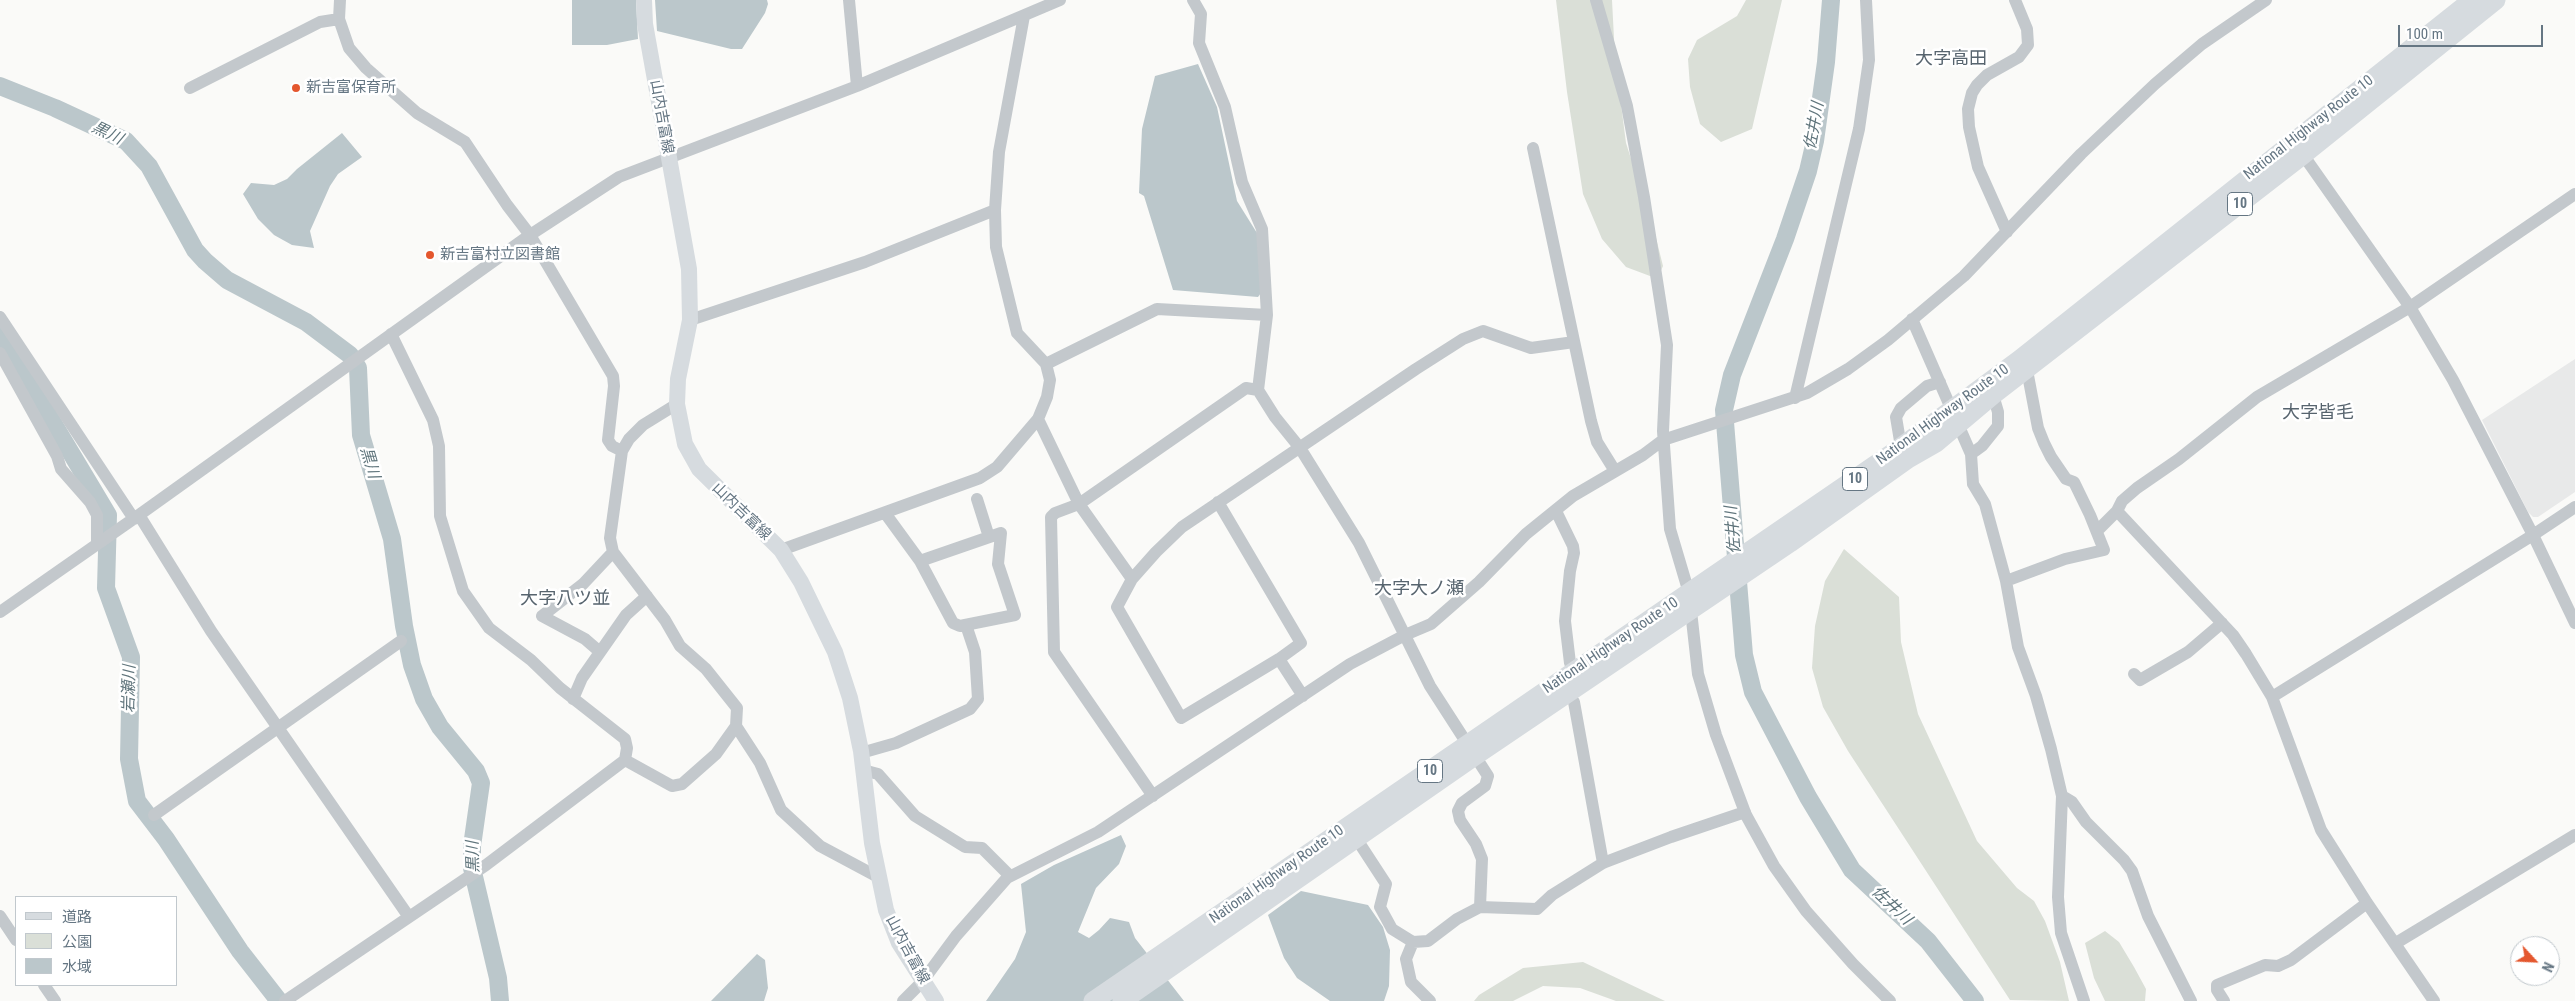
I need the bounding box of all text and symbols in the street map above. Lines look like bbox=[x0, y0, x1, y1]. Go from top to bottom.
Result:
scale bar bbox=[2400, 15, 2545, 47]
text: 100 m bbox=[2406, 25, 2443, 43]
district label: 大字高田 bbox=[1915, 48, 1987, 70]
street label: National Highway Route 10 bbox=[2241, 72, 2377, 184]
place label: 新吉富保育所 bbox=[306, 79, 396, 97]
street label: 山内吉富線 bbox=[646, 79, 676, 155]
marker: 新吉富保育所 bbox=[290, 82, 302, 94]
water label: 佐井川 bbox=[1801, 101, 1829, 151]
water label: 黒川 bbox=[88, 118, 126, 150]
road number: 10 bbox=[2228, 192, 2252, 215]
place label: 新吉富村立図書館 bbox=[440, 246, 560, 264]
marker: 新吉富村立図書館 bbox=[424, 249, 436, 261]
street label: National Highway Route 10 bbox=[1873, 361, 2013, 469]
district label: 大字皆毛 bbox=[2282, 402, 2354, 424]
water label: 黒川 bbox=[355, 445, 383, 481]
road number: 10 bbox=[1842, 468, 1868, 490]
street label: 山内吉富線 bbox=[708, 479, 774, 545]
water label: 佐井川 bbox=[1722, 505, 1746, 555]
district label: 大字大ノ瀬 bbox=[1374, 578, 1464, 600]
district label: 大字八ツ並 bbox=[520, 588, 610, 610]
street label: National Highway Route 10 bbox=[1540, 594, 1682, 698]
water label: 岩瀬川 bbox=[120, 665, 140, 713]
road number: 10 bbox=[1418, 759, 1442, 782]
street label: National Highway Route 10 bbox=[1206, 822, 1348, 928]
water label: 黒川 bbox=[464, 841, 484, 873]
water label: 佐井川 bbox=[1867, 883, 1915, 929]
legend bbox=[15, 896, 178, 986]
text: 道路 bbox=[62, 908, 92, 926]
street label: 山内吉富線 bbox=[881, 913, 933, 987]
text: 公園 bbox=[62, 933, 92, 951]
north arrow bbox=[2510, 936, 2560, 986]
text: 水域 bbox=[62, 958, 92, 976]
text: N bbox=[2539, 960, 2557, 974]

